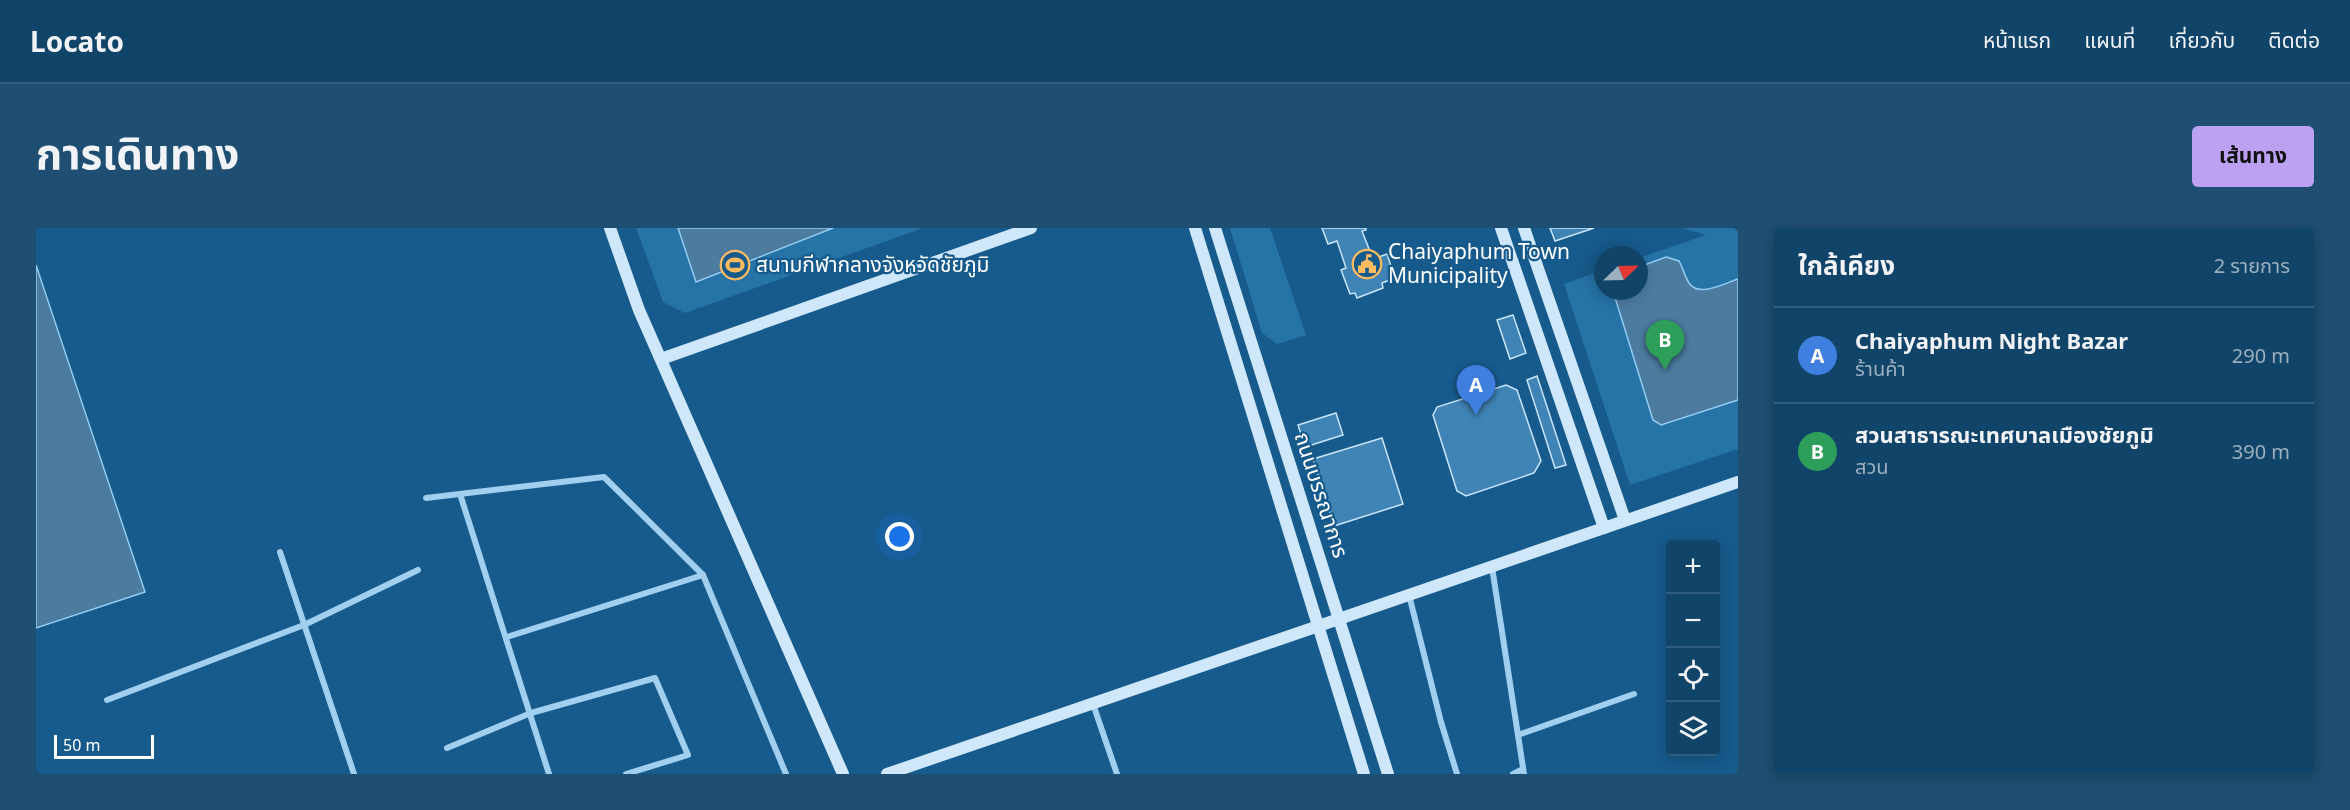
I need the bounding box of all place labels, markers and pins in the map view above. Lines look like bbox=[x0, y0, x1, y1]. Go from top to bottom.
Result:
place label: Chaiyaphum Town Municipality bbox=[1388, 237, 1570, 289]
public building icon: Chaiyaphum Town Municipality bbox=[1351, 248, 1383, 280]
sports icon: สนามกีฬากลางจังหวัดชัยภูมิ bbox=[719, 249, 751, 281]
place label: สนามกีฬากลางจังหวัดชัยภูมิ bbox=[756, 250, 989, 278]
pin: B bbox=[1646, 320, 1684, 370]
pin: A bbox=[1456, 366, 1496, 415]

